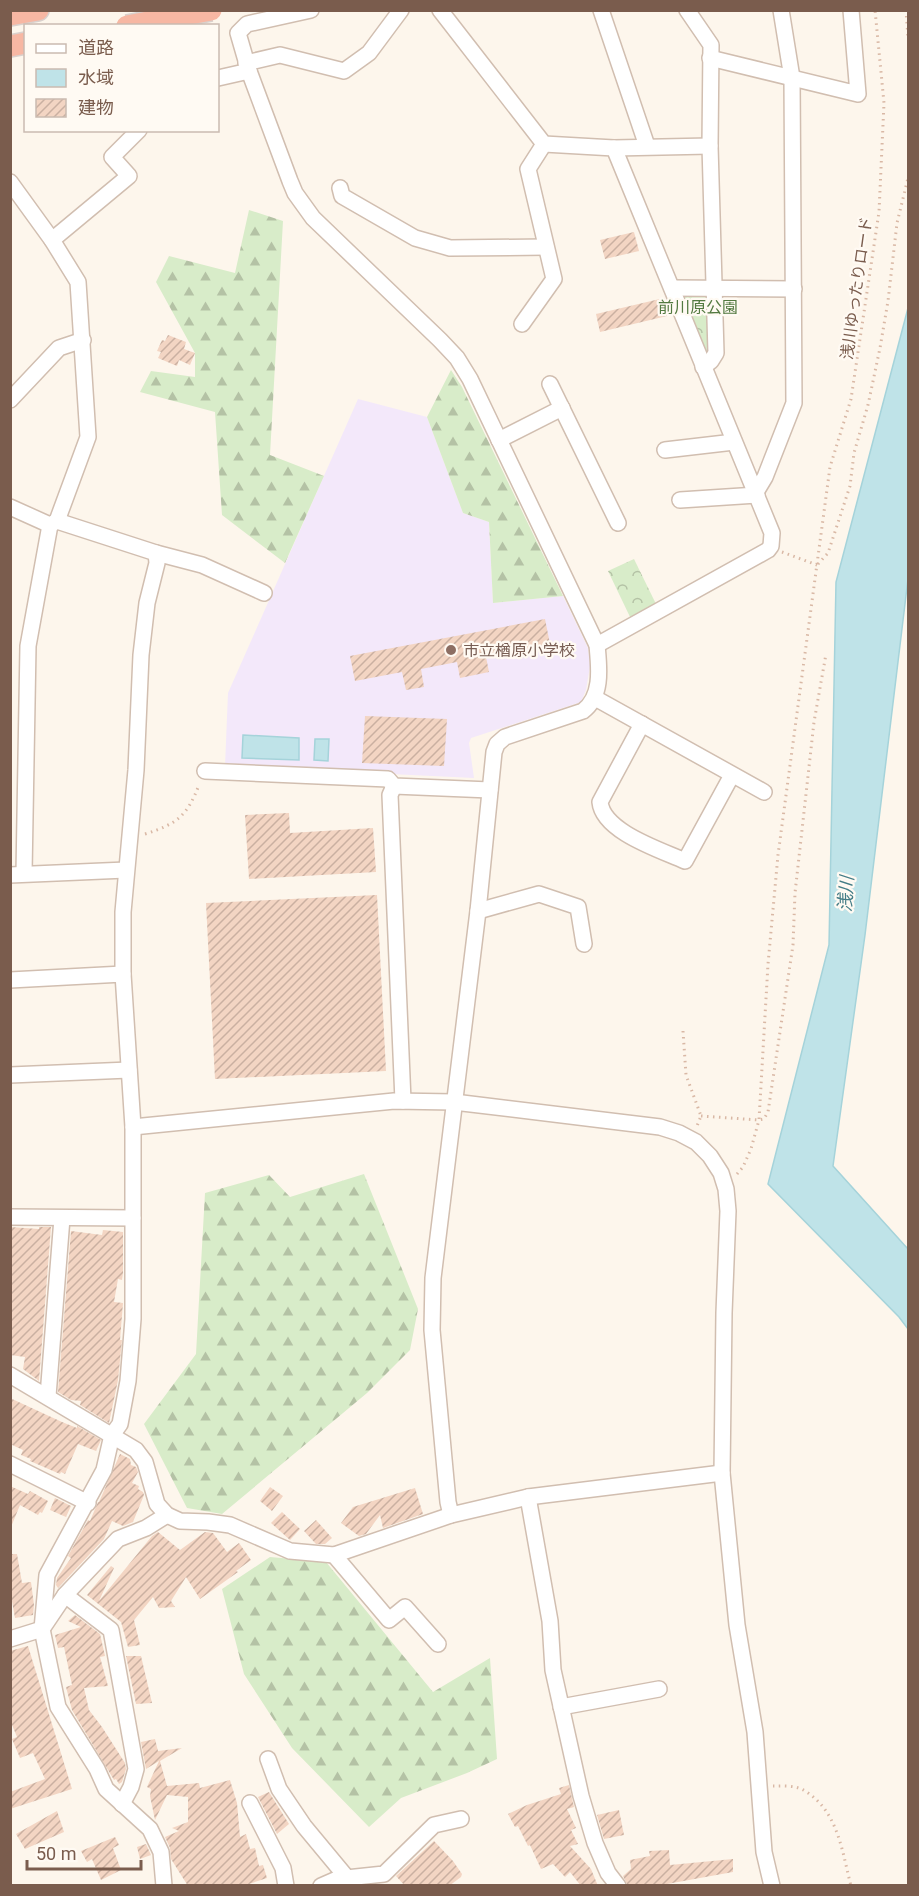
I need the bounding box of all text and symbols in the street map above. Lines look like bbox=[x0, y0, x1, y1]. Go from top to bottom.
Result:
legend bbox=[24, 24, 219, 132]
text: 道路 bbox=[78, 37, 114, 58]
text: 水域 bbox=[78, 67, 114, 88]
text: 建物 bbox=[78, 97, 114, 118]
street label: 浅川ゆったりロード bbox=[837, 215, 876, 361]
park label: 前川原公園 bbox=[658, 298, 738, 317]
place label: 市立楢原小学校 bbox=[463, 641, 575, 660]
marker: 市立楢原小学校 bbox=[444, 643, 458, 657]
water label: 浅川 bbox=[834, 873, 857, 913]
scale bar bbox=[27, 1833, 141, 1871]
text: 50 m bbox=[36, 1843, 76, 1864]

